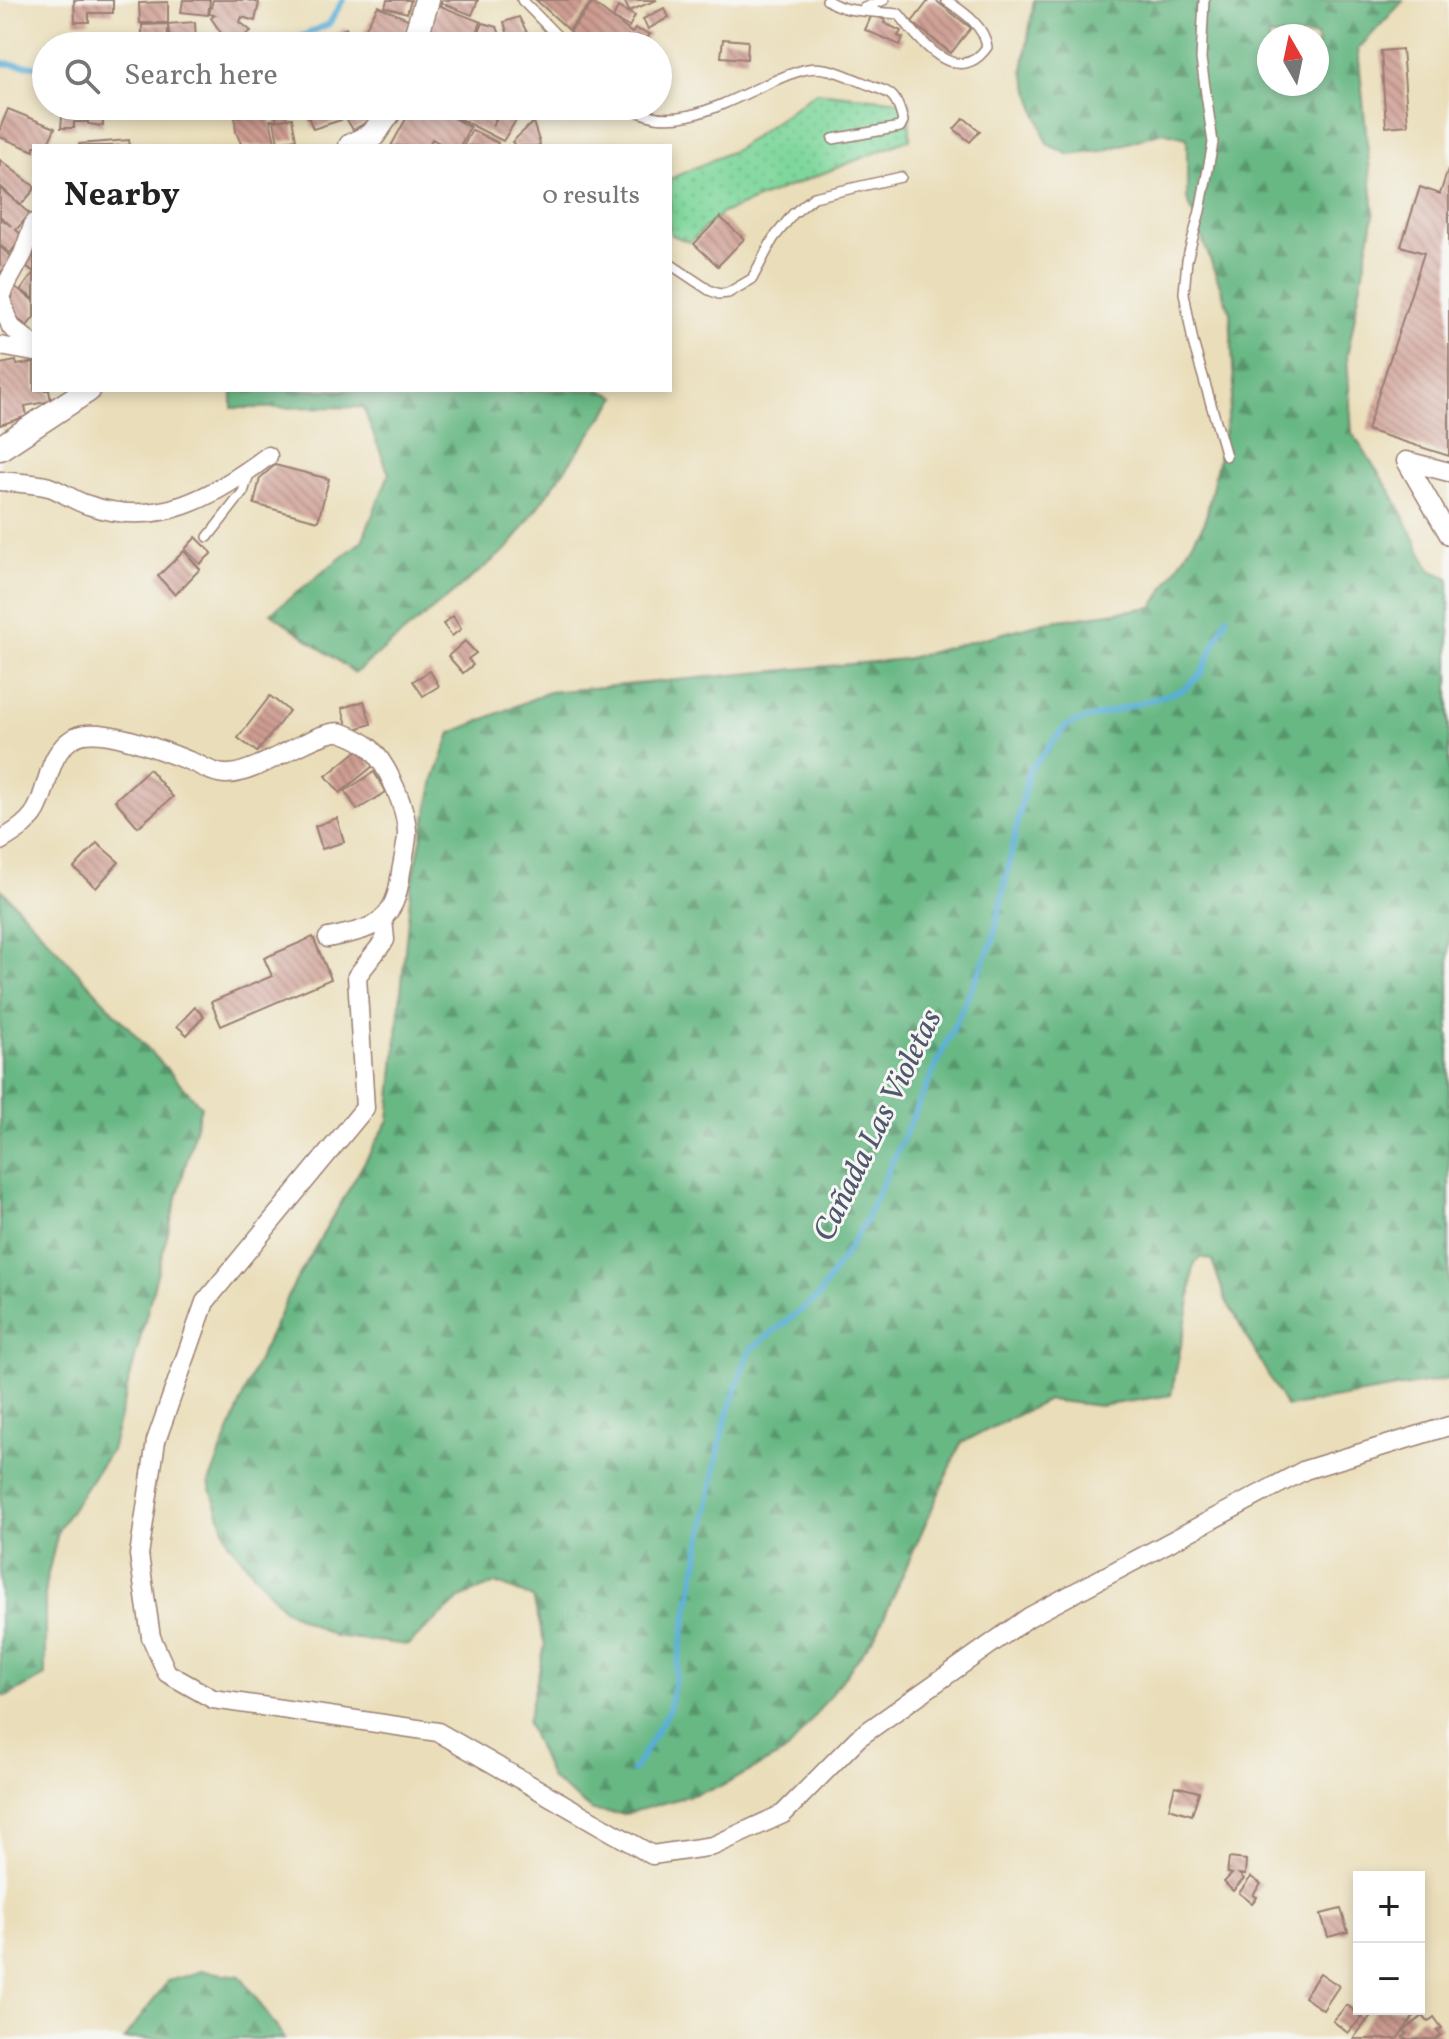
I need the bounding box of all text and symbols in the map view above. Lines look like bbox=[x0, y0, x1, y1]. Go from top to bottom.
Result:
north arrow bbox=[1257, 24, 1329, 96]
search box bbox=[32, 32, 672, 120]
icon: search bbox=[60, 54, 104, 98]
text: Search here bbox=[124, 55, 278, 97]
text: Nearby bbox=[64, 173, 180, 220]
text: 0 results bbox=[542, 178, 640, 214]
water label: Cañada Las Violetas bbox=[804, 1002, 954, 1249]
map controls bbox=[1353, 1871, 1425, 2015]
button: + bbox=[1353, 1871, 1425, 1943]
button: − bbox=[1353, 1943, 1425, 2015]

